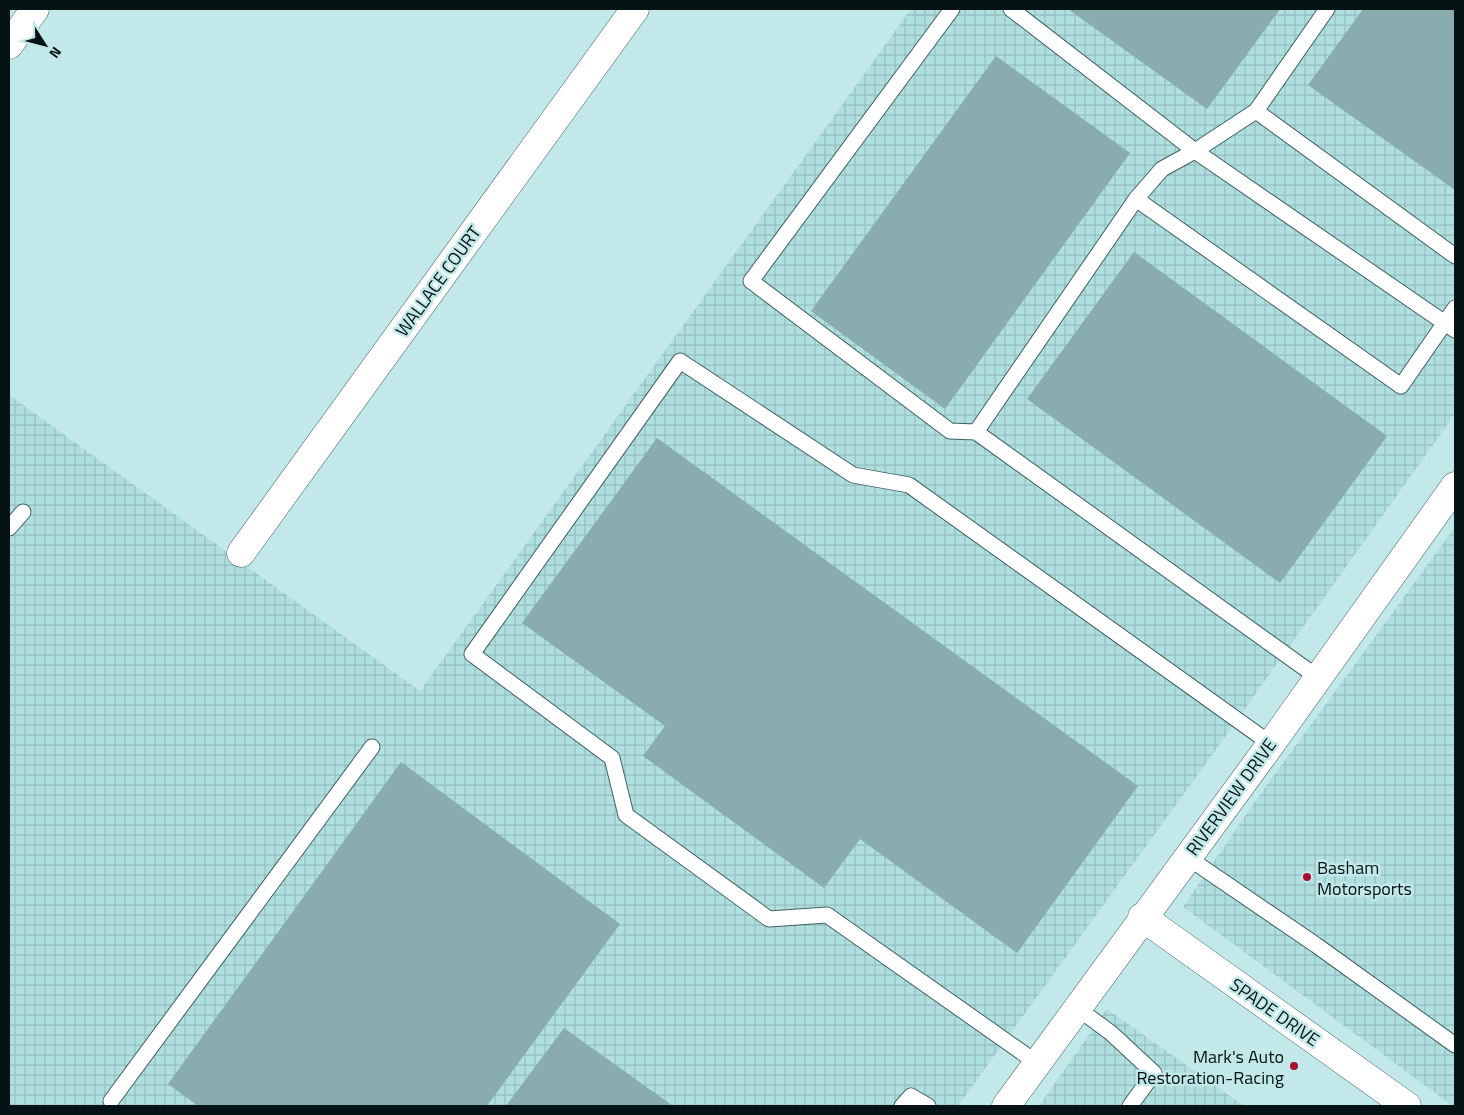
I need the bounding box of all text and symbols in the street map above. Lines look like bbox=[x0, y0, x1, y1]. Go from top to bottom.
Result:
north arrow bbox=[20, 20, 70, 70]
text: N bbox=[45, 43, 67, 63]
street label: WALLACE COURT bbox=[389, 220, 488, 342]
street label: RIVERVIEW DRIVE bbox=[1179, 733, 1283, 861]
place label: Basham Motorsports bbox=[1317, 854, 1412, 902]
marker: Basham Motorsports bbox=[1301, 871, 1313, 883]
street label: SPADE DRIVE bbox=[1225, 971, 1325, 1053]
place label: Mark's Auto Restoration-Racing bbox=[1136, 1043, 1284, 1091]
marker: Mark's Auto Restoration-Racing bbox=[1288, 1060, 1300, 1072]

